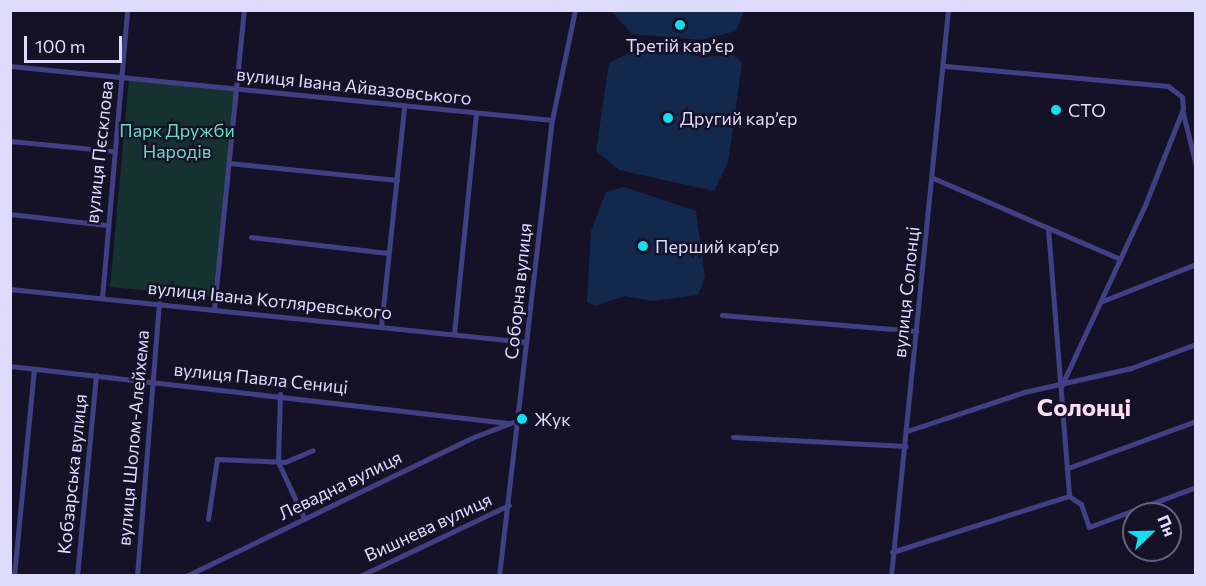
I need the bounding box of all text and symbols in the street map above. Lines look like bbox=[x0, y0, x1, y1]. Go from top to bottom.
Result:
marker: Третій кар’єр bbox=[673, 18, 687, 32]
scale bar bbox=[27, 24, 124, 62]
place label: Третій кар’єр bbox=[626, 34, 734, 56]
text: 100 m bbox=[35, 35, 85, 57]
street label: вулиця Івана Айвазовського bbox=[235, 63, 473, 109]
street label: вулиця Пєсклова bbox=[81, 80, 117, 224]
place label: СТО bbox=[1068, 99, 1106, 121]
marker: СТО bbox=[1049, 103, 1063, 117]
place label: Другий кар’єр bbox=[680, 107, 797, 129]
marker: Другий кар’єр bbox=[661, 111, 675, 125]
park label: Парк Дружби Народів bbox=[119, 120, 235, 162]
street label: Соборна вулиця bbox=[500, 222, 536, 360]
street label: вулиця Солонці bbox=[888, 225, 924, 359]
place label: Перший кар’єр bbox=[655, 235, 779, 257]
marker: Перший кар’єр bbox=[636, 239, 650, 253]
street label: вулиця Івана Котляревського bbox=[147, 276, 393, 324]
street label: вулиця Шолом-Алейхема bbox=[113, 329, 153, 547]
street label: вулиця Павла Сениці bbox=[173, 358, 349, 398]
street label: Кобзарська вулиця bbox=[53, 393, 91, 555]
district label: Солонці bbox=[1037, 393, 1131, 421]
place label: Жук bbox=[534, 408, 571, 430]
marker: Жук bbox=[515, 412, 529, 426]
street label: Левадна вулиця bbox=[275, 446, 405, 524]
street label: Вишнева вулиця bbox=[361, 488, 495, 566]
north arrow bbox=[1122, 502, 1182, 562]
text: Пн bbox=[1154, 512, 1180, 539]

